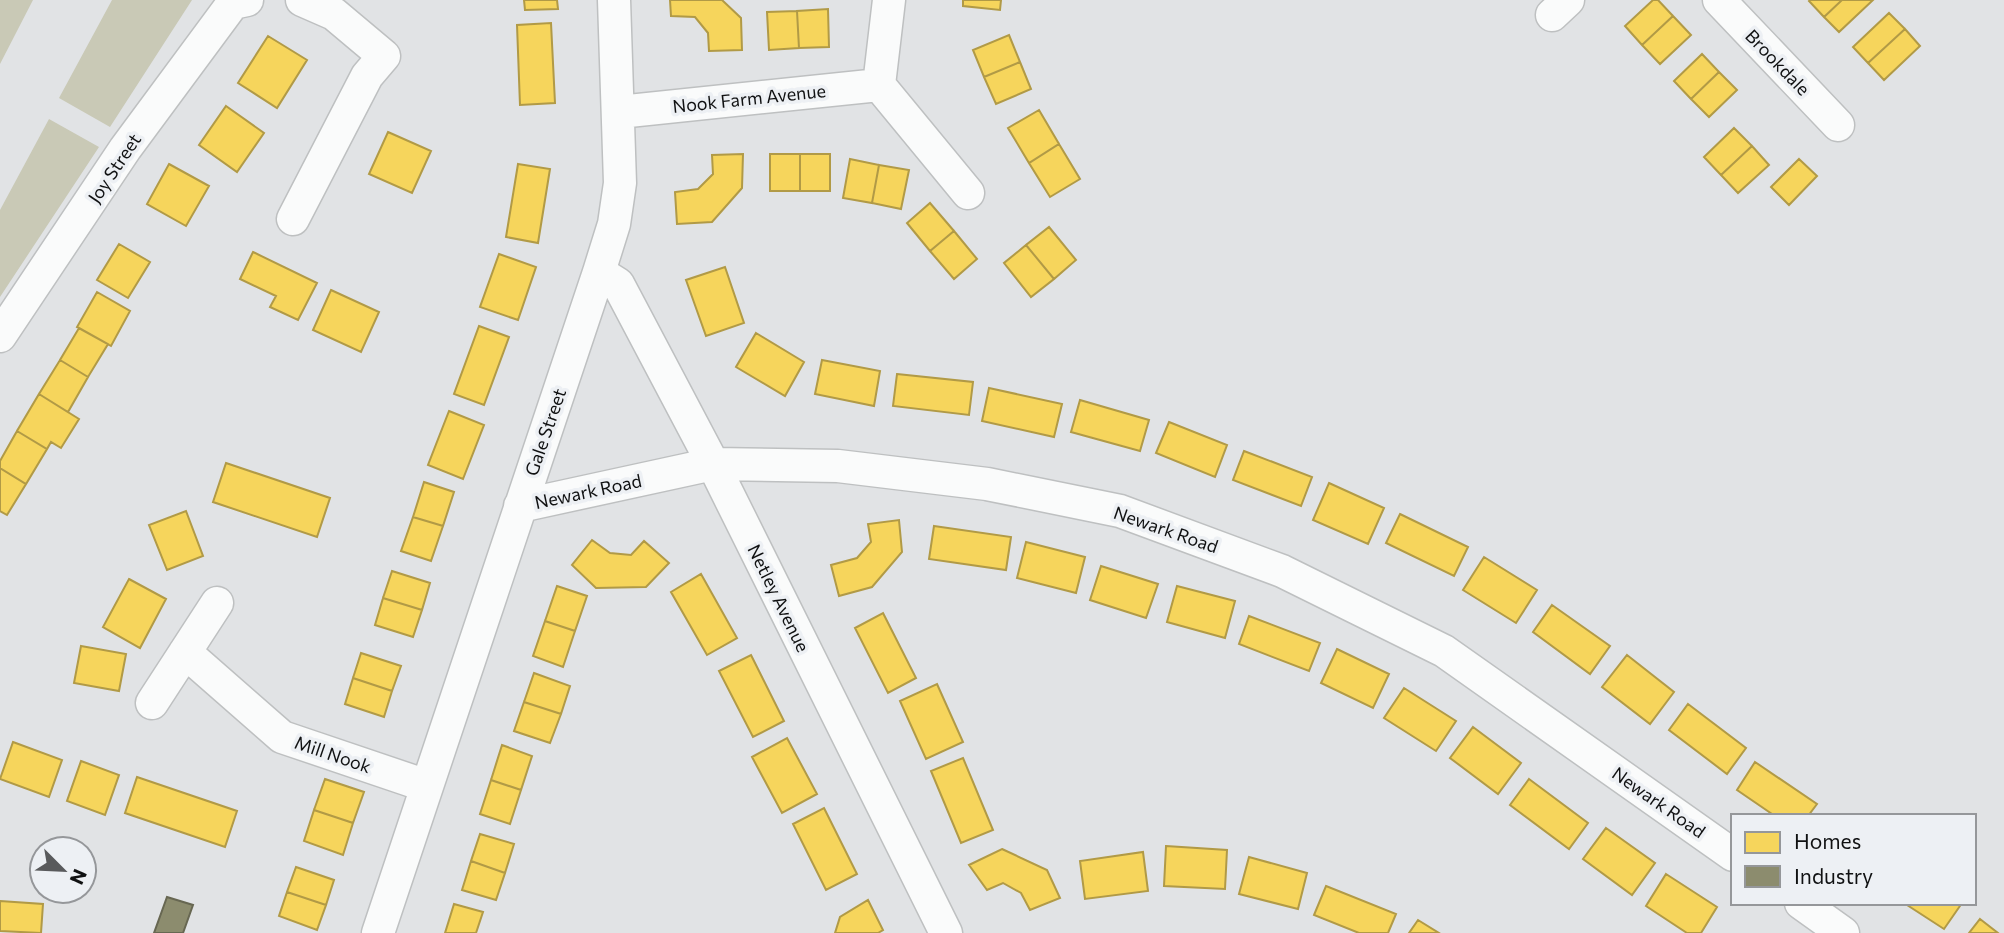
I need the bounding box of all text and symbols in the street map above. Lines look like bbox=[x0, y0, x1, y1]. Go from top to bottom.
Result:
street label: Brookdale bbox=[1741, 24, 1815, 100]
street label: Nook Farm Avenue bbox=[671, 79, 827, 117]
street label: Joy Street bbox=[83, 129, 145, 207]
street label: Gale Street bbox=[520, 385, 570, 479]
street label: Newark Road bbox=[532, 469, 644, 513]
street label: Newark Road bbox=[1111, 501, 1221, 557]
street label: Netley Avenue bbox=[743, 541, 815, 655]
street label: Mill Nook bbox=[292, 731, 374, 777]
street label: Newark Road bbox=[1608, 762, 1710, 842]
legend bbox=[1731, 814, 1976, 905]
text: Homes bbox=[1794, 828, 1861, 853]
north arrow bbox=[28, 835, 98, 905]
text: Industry bbox=[1794, 863, 1873, 888]
text: N bbox=[66, 866, 92, 888]

